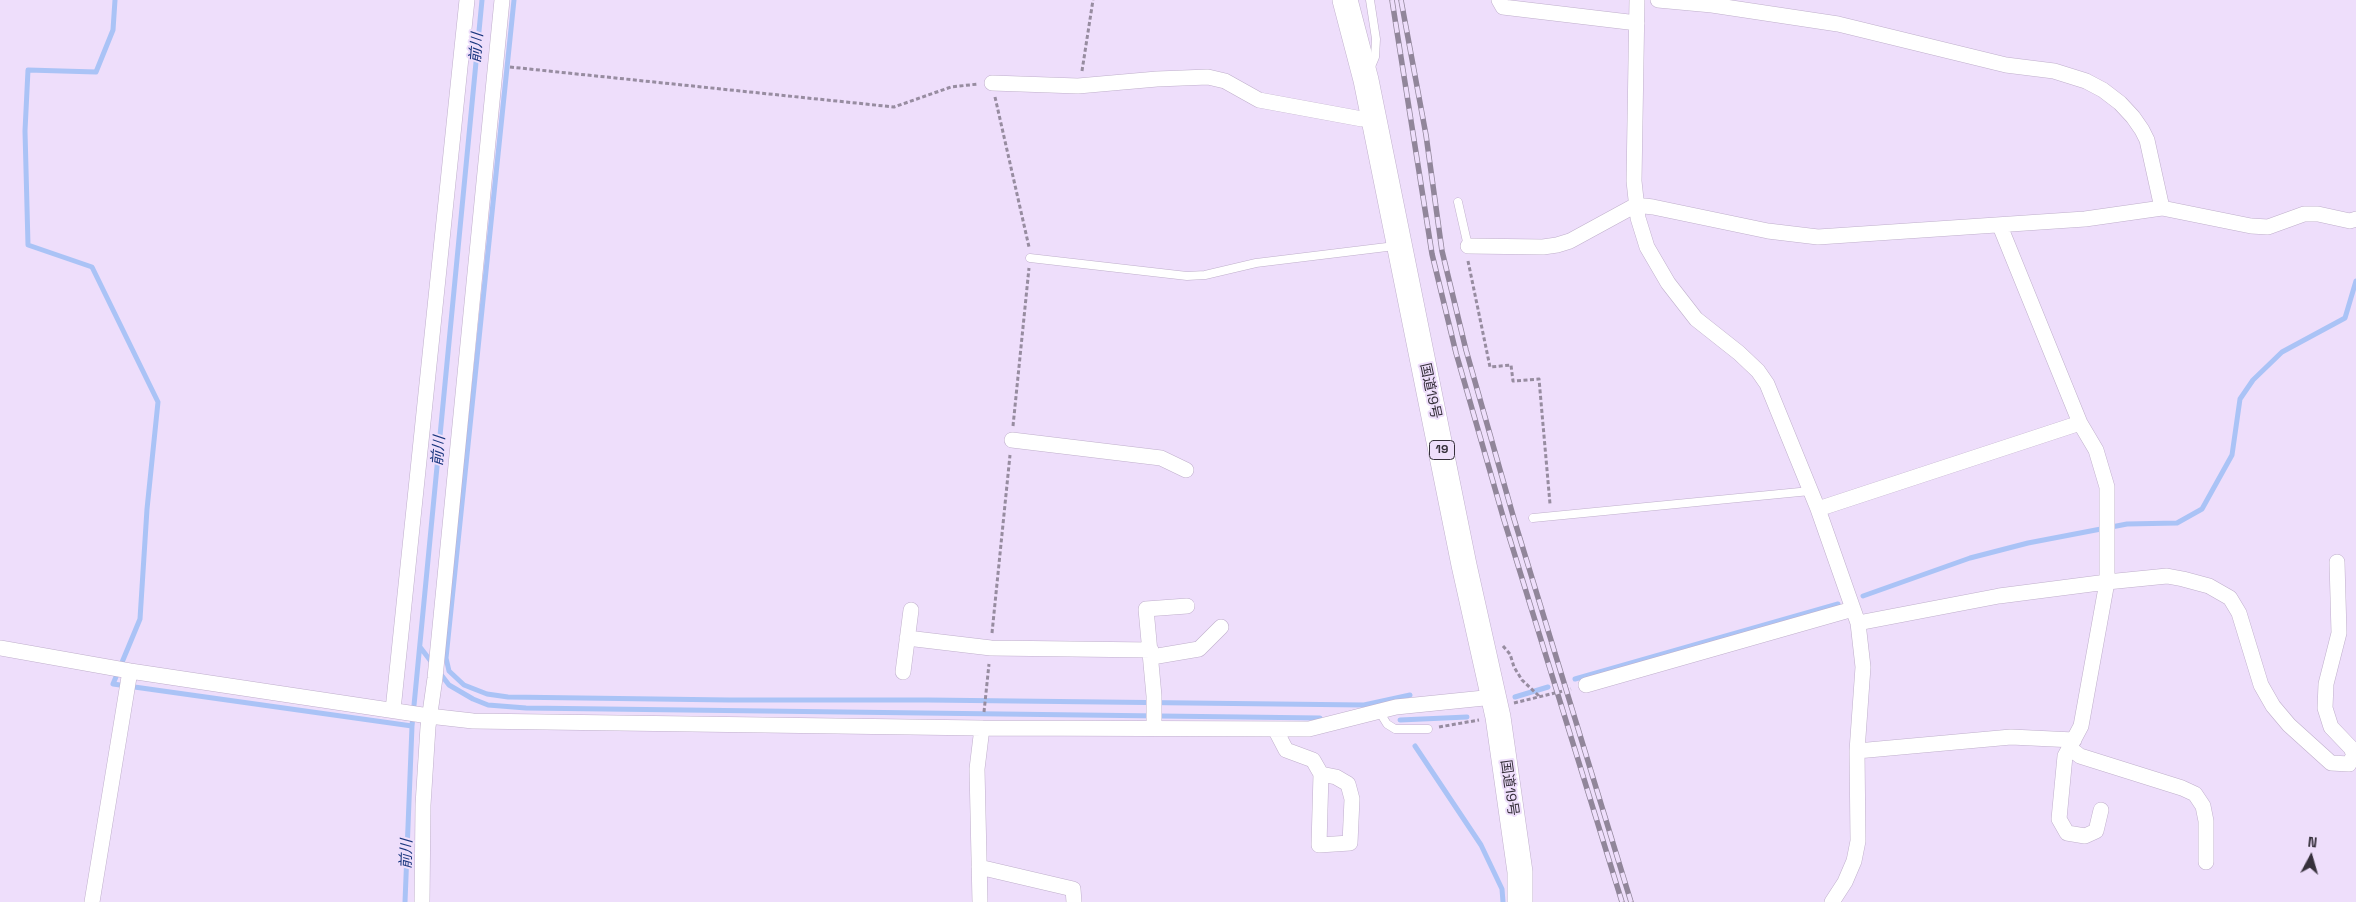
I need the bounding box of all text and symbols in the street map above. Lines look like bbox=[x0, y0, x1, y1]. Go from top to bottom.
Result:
water label: 前川 bbox=[467, 32, 487, 64]
street label: 国道19号 bbox=[1416, 362, 1444, 420]
water label: 前川 bbox=[429, 435, 449, 467]
road number: 19 bbox=[1430, 440, 1454, 460]
street label: 国道19号 bbox=[1497, 759, 1521, 817]
north arrow bbox=[2286, 832, 2336, 882]
text: N bbox=[2307, 833, 2318, 852]
water label: 前川 bbox=[397, 839, 417, 869]

